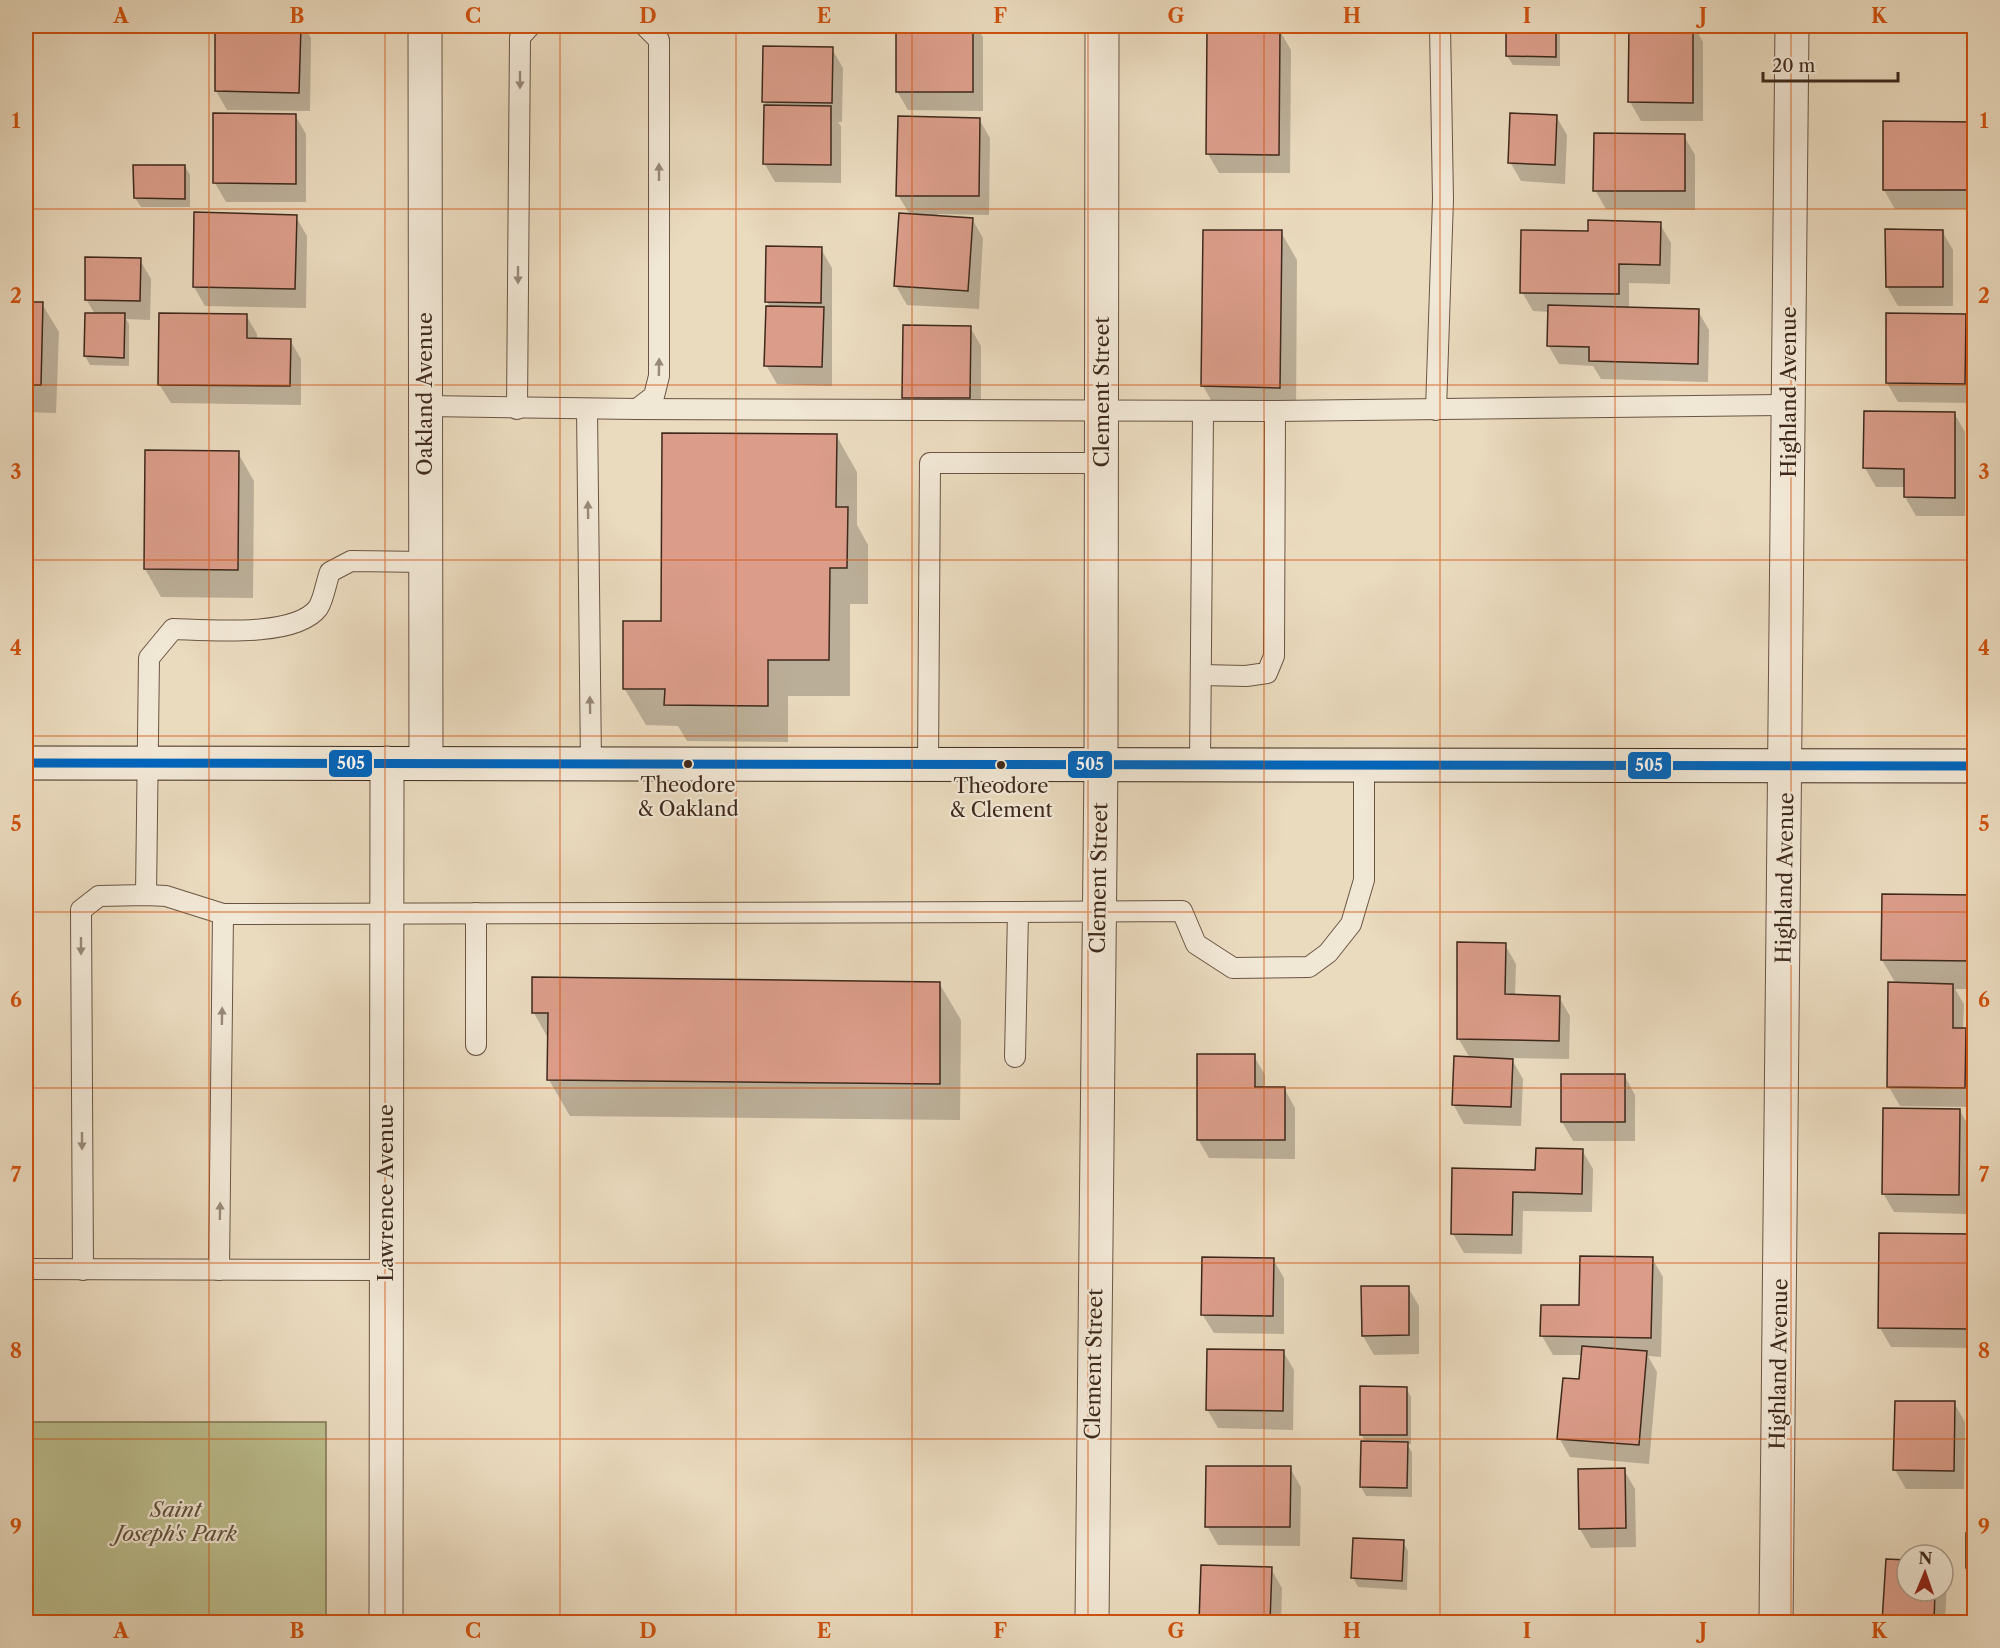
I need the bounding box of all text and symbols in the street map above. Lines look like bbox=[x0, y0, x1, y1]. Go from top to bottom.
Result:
text: A bbox=[112, 4, 129, 28]
text: B bbox=[290, 4, 305, 28]
text: C bbox=[465, 4, 481, 28]
text: D bbox=[639, 4, 657, 28]
text: E bbox=[817, 4, 831, 28]
text: F bbox=[993, 4, 1007, 28]
text: G bbox=[1168, 4, 1185, 28]
text: H bbox=[1343, 4, 1361, 28]
text: I bbox=[1523, 4, 1531, 28]
text: J bbox=[1695, 4, 1707, 28]
text: K bbox=[1871, 4, 1888, 28]
scale bar bbox=[1763, 45, 1898, 83]
text: 20 m bbox=[1772, 55, 1816, 77]
one-way arrow bbox=[515, 70, 525, 89]
text: 1 bbox=[12, 109, 21, 133]
text: 1 bbox=[1980, 109, 1989, 133]
one-way arrow bbox=[654, 162, 664, 181]
one-way arrow bbox=[513, 265, 523, 284]
text: 2 bbox=[10, 284, 22, 308]
text: 2 bbox=[1978, 284, 1990, 308]
street label: Highland Avenue bbox=[1776, 306, 1801, 478]
street label: Oakland Avenue bbox=[412, 312, 437, 476]
street label: Clement Street bbox=[1089, 316, 1114, 468]
one-way arrow bbox=[654, 357, 664, 376]
text: 3 bbox=[10, 460, 22, 484]
text: 3 bbox=[1978, 460, 1990, 484]
one-way arrow bbox=[583, 501, 593, 520]
text: 4 bbox=[10, 636, 22, 660]
text: 4 bbox=[1978, 636, 1990, 660]
one-way arrow bbox=[585, 696, 595, 715]
line badge: 505 bbox=[328, 749, 373, 778]
line badge: 505 bbox=[1067, 750, 1113, 779]
line badge: 505 bbox=[1627, 751, 1672, 780]
text: 505 bbox=[337, 753, 365, 773]
text: 505 bbox=[1076, 754, 1104, 774]
text: 505 bbox=[1635, 755, 1663, 775]
marker: Theodore & Oakland bbox=[682, 758, 694, 770]
marker: Theodore & Clement bbox=[995, 759, 1007, 771]
place label: Theodore & Oakland bbox=[637, 773, 739, 821]
place label: Theodore & Clement bbox=[949, 774, 1053, 822]
street label: Highland Avenue bbox=[1771, 792, 1798, 964]
street label: Clement Street bbox=[1085, 802, 1112, 954]
text: 5 bbox=[10, 812, 22, 836]
text: 5 bbox=[1978, 812, 1990, 836]
one-way arrow bbox=[77, 936, 86, 955]
text: 6 bbox=[10, 988, 22, 1012]
text: 6 bbox=[1978, 988, 1990, 1012]
one-way arrow bbox=[217, 1007, 227, 1026]
street label: Lawrence Avenue bbox=[373, 1104, 398, 1282]
one-way arrow bbox=[77, 1131, 87, 1150]
text: 7 bbox=[11, 1163, 22, 1187]
text: 7 bbox=[1979, 1163, 1990, 1187]
one-way arrow bbox=[215, 1202, 225, 1221]
street label: Highland Avenue bbox=[1765, 1278, 1792, 1450]
street label: Clement Street bbox=[1080, 1288, 1107, 1440]
text: 8 bbox=[10, 1339, 22, 1363]
text: 8 bbox=[1978, 1339, 1990, 1363]
park label: Saint Joseph's Park bbox=[109, 1497, 237, 1546]
text: 9 bbox=[10, 1515, 22, 1539]
text: 9 bbox=[1978, 1515, 1990, 1539]
north arrow bbox=[1895, 1543, 1955, 1603]
text: N bbox=[1918, 1548, 1933, 1568]
text: A bbox=[112, 1619, 129, 1643]
text: B bbox=[290, 1619, 305, 1643]
text: C bbox=[465, 1619, 481, 1643]
text: D bbox=[639, 1619, 657, 1643]
text: E bbox=[817, 1619, 831, 1643]
text: F bbox=[993, 1619, 1007, 1643]
text: G bbox=[1168, 1619, 1185, 1643]
text: H bbox=[1343, 1619, 1361, 1643]
text: I bbox=[1523, 1619, 1531, 1643]
text: J bbox=[1695, 1619, 1707, 1643]
text: K bbox=[1871, 1619, 1888, 1643]

